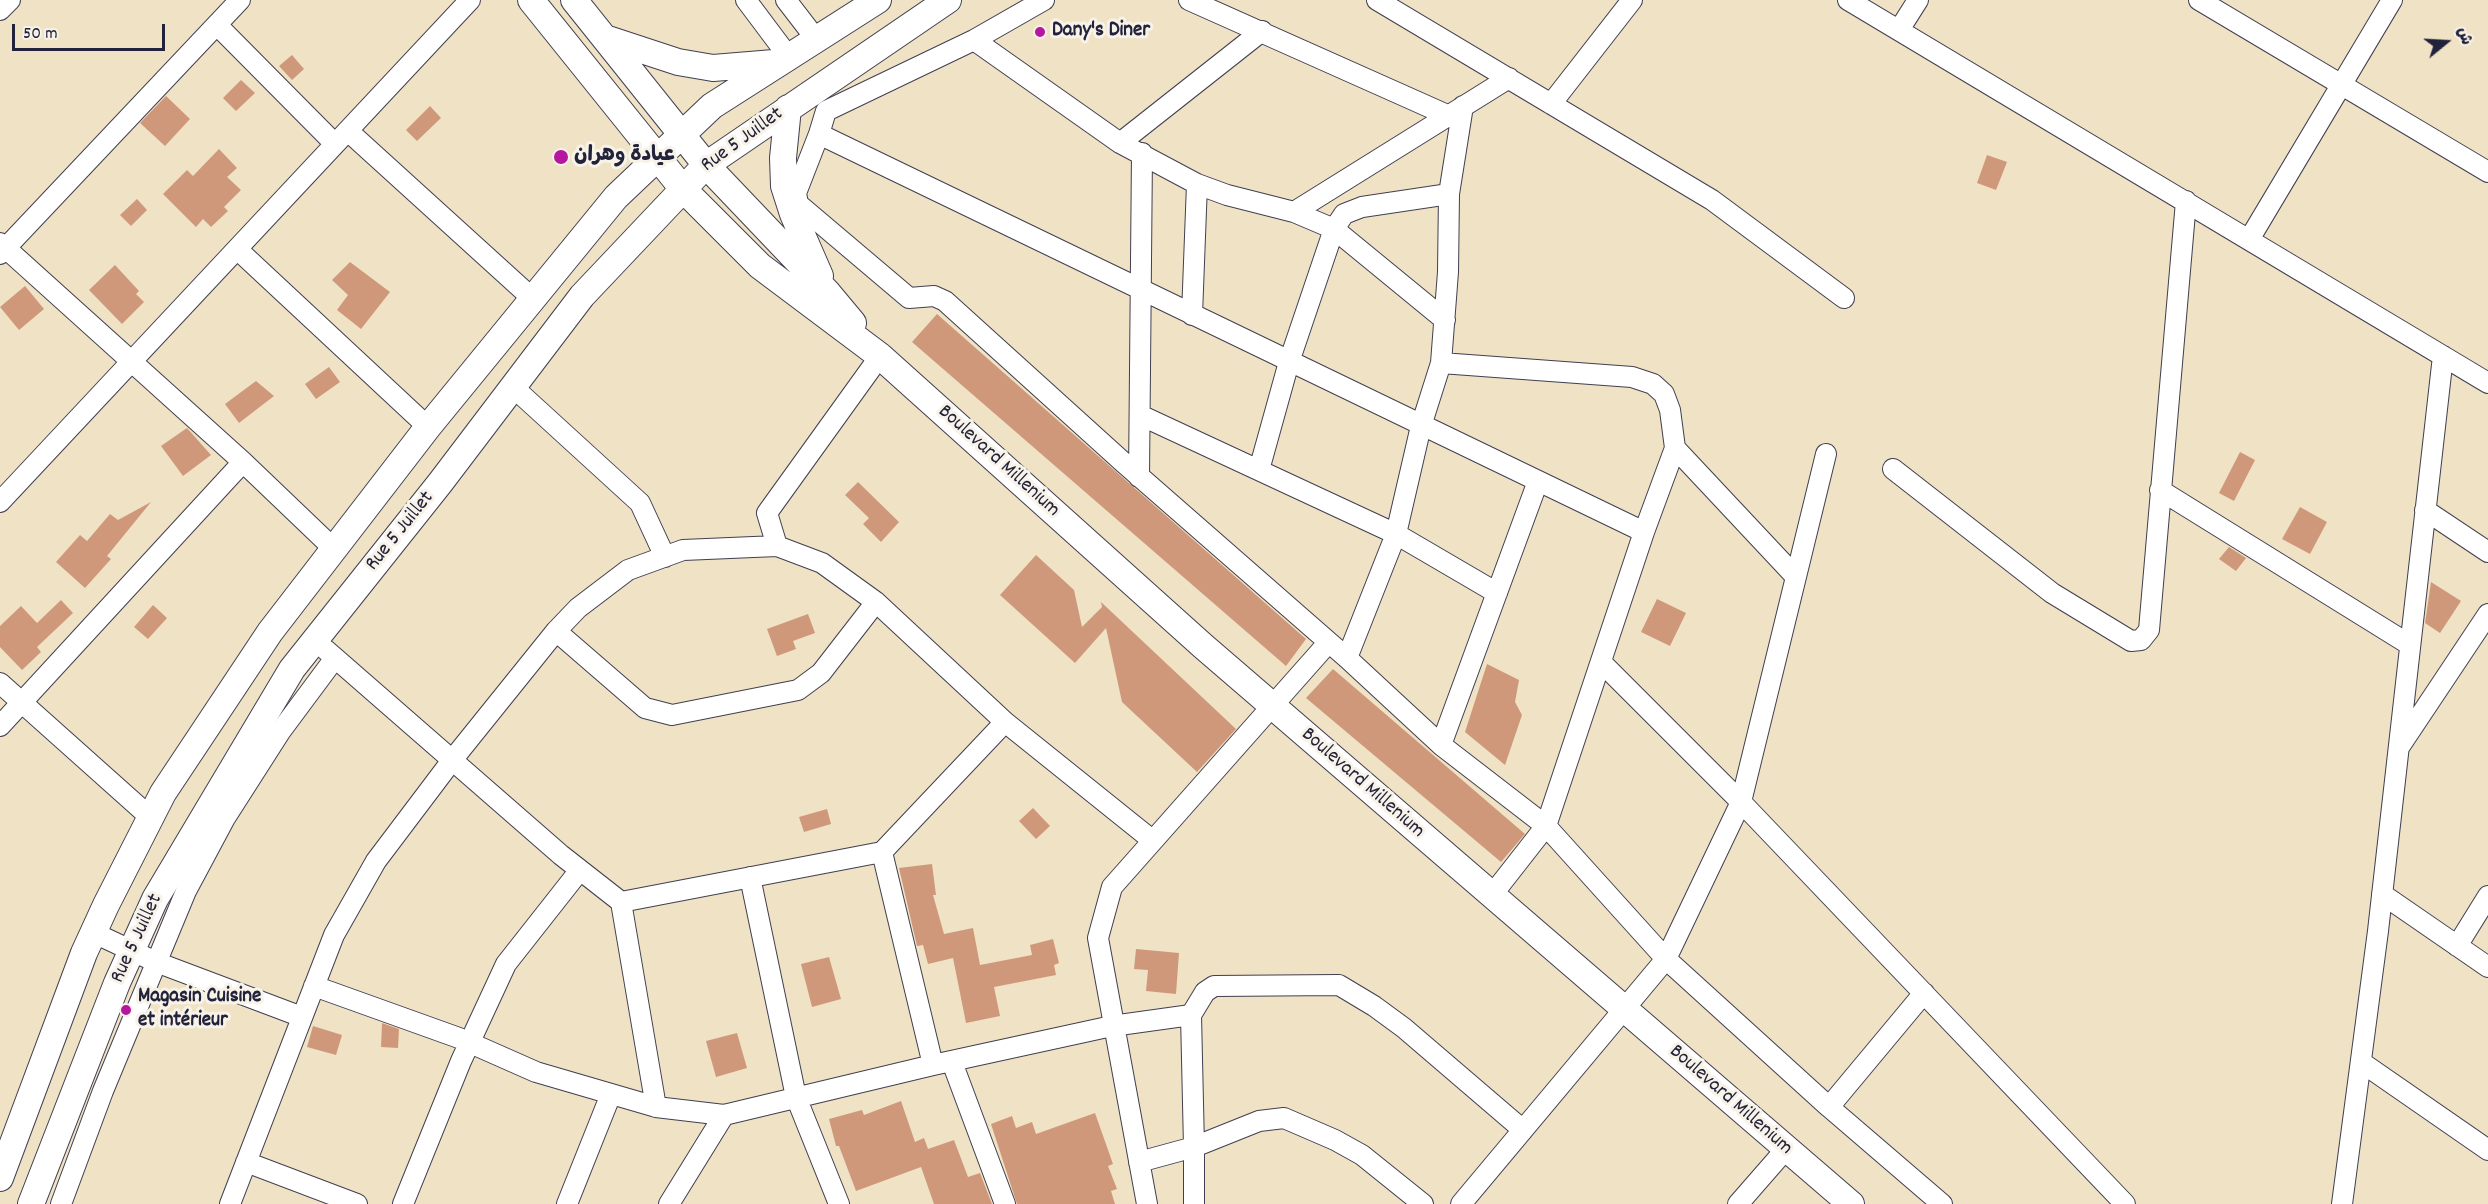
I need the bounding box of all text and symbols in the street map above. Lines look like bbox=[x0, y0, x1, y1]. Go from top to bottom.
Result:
scale bar bbox=[15, 12, 168, 50]
north arrow bbox=[2416, 12, 2476, 72]
place label: Dany's Diner bbox=[1052, 19, 1150, 45]
text: 50 m bbox=[23, 22, 58, 47]
text: ش bbox=[2450, 24, 2477, 48]
marker: Dany's Diner bbox=[1033, 25, 1047, 39]
street label: Rue 5 Juillet bbox=[697, 103, 789, 179]
place label: عيادة وهران bbox=[574, 144, 675, 170]
marker: عيادة وهران bbox=[552, 148, 570, 166]
street label: Boulevard Millenium bbox=[932, 400, 1064, 524]
street label: Rue 5 Juillet bbox=[361, 487, 441, 577]
street label: Boulevard Millenium bbox=[1295, 723, 1429, 845]
street label: Rue 5 Juillet bbox=[106, 890, 170, 988]
place label: Magasin Cuisine et intérieur bbox=[138, 985, 261, 1035]
marker: Magasin Cuisine et intérieur bbox=[119, 1003, 133, 1017]
street label: Boulevard Millenium bbox=[1663, 1040, 1797, 1162]

